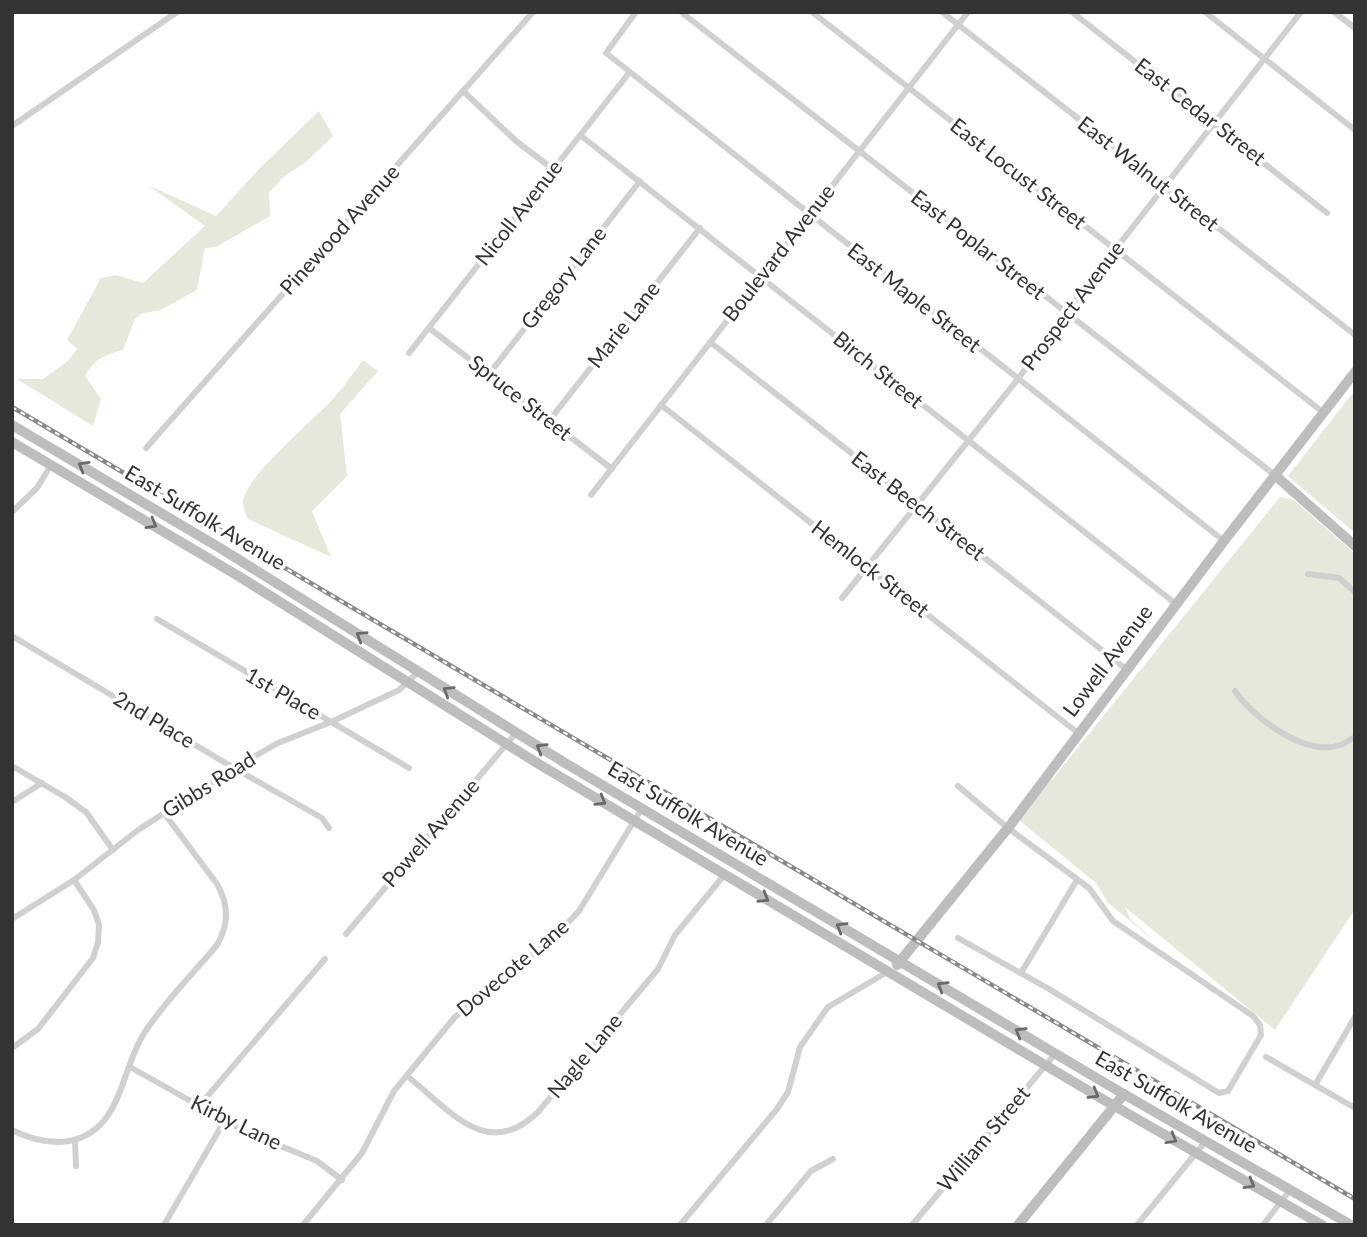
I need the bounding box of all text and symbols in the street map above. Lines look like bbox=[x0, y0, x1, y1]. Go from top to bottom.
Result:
street label: East Cedar Street bbox=[1130, 52, 1272, 170]
street label: East Walnut Street bbox=[1074, 110, 1225, 236]
street label: East Locust Street bbox=[946, 112, 1092, 234]
street label: Nicoll Avenue bbox=[469, 154, 567, 270]
street label: Pinewood Avenue bbox=[274, 159, 404, 299]
street label: Boulevard Avenue bbox=[717, 179, 839, 326]
street label: East Poplar Street bbox=[907, 184, 1051, 304]
street label: Gregory Lane bbox=[515, 221, 611, 333]
street label: Prospect Avenue bbox=[1015, 236, 1128, 375]
street label: East Maple Street bbox=[843, 237, 987, 357]
street label: Marie Lane bbox=[581, 276, 664, 372]
street label: Birch Street bbox=[829, 325, 929, 413]
street label: Spruce Street bbox=[464, 349, 578, 445]
street label: East Beech Street bbox=[847, 445, 991, 565]
street label: East Suffolk Avenue bbox=[121, 459, 291, 574]
one-way arrow bbox=[77, 462, 90, 475]
street label: Hemlock Street bbox=[807, 514, 935, 622]
one-way arrow bbox=[145, 516, 158, 529]
street label: Lowell Avenue bbox=[1057, 599, 1157, 721]
one-way arrow bbox=[355, 631, 368, 644]
street label: 1st Place bbox=[242, 661, 326, 724]
street label: 2nd Place bbox=[110, 685, 200, 753]
one-way arrow bbox=[442, 686, 455, 699]
one-way arrow bbox=[535, 744, 548, 757]
street label: Gibbs Road bbox=[157, 745, 259, 822]
street label: East Suffolk Avenue bbox=[604, 755, 774, 870]
street label: Powell Avenue bbox=[376, 773, 484, 891]
one-way arrow bbox=[594, 793, 607, 806]
one-way arrow bbox=[757, 889, 770, 902]
street label: Dovecote Lane bbox=[451, 913, 573, 1021]
one-way arrow bbox=[836, 922, 849, 935]
one-way arrow bbox=[937, 981, 949, 994]
street label: Nagle Lane bbox=[541, 1008, 626, 1102]
one-way arrow bbox=[1014, 1027, 1027, 1040]
street label: East Suffolk Avenue bbox=[1091, 1044, 1262, 1157]
street label: William Street bbox=[931, 1080, 1035, 1196]
one-way arrow bbox=[1086, 1085, 1099, 1098]
street label: Kirby Lane bbox=[187, 1089, 286, 1154]
one-way arrow bbox=[1165, 1131, 1177, 1144]
one-way arrow bbox=[1243, 1176, 1255, 1189]

